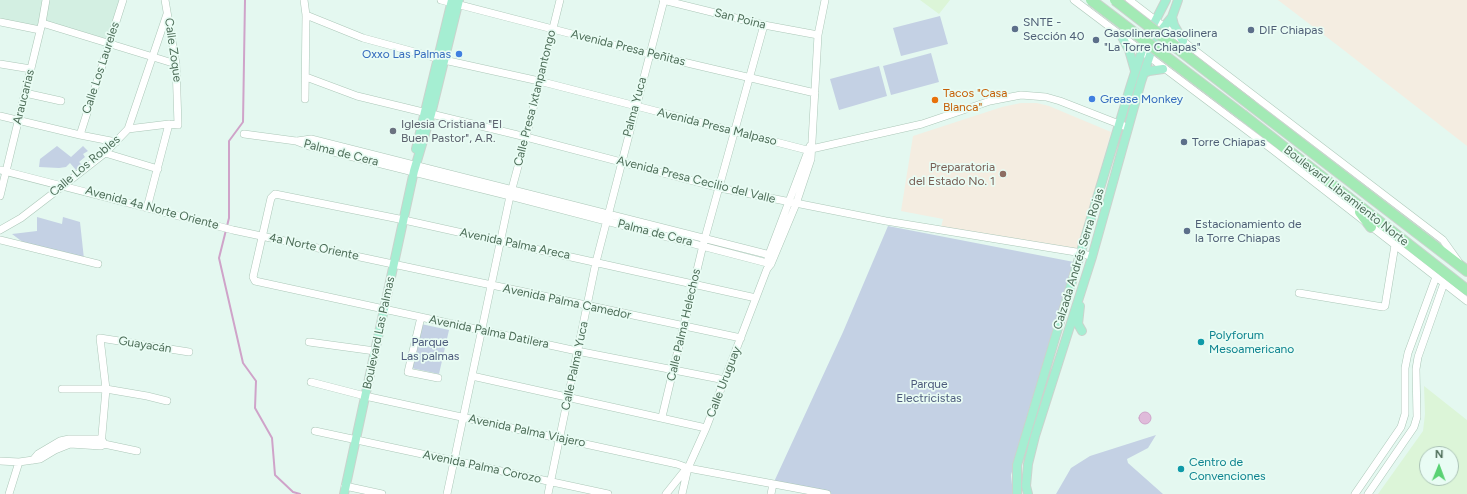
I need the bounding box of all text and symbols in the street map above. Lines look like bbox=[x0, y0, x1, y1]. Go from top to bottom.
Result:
street label: San Poina bbox=[713, 6, 767, 32]
place label: SNTE - Sección 40 bbox=[1023, 15, 1084, 43]
street label: Calle Zoque bbox=[161, 17, 185, 83]
street label: Calle Los Laureles bbox=[79, 20, 123, 116]
place label: DIF Chiapas bbox=[1259, 23, 1323, 37]
marker: SNTE - Sección 40 bbox=[1010, 24, 1020, 34]
marker: DIF Chiapas bbox=[1246, 25, 1256, 35]
place label: GasolineraGasolinera "La Torre Chiapas" bbox=[1104, 26, 1217, 54]
street label: Avenida Presa Peñitas bbox=[569, 27, 687, 69]
street label: Calle Presa Ixtanpantongo bbox=[511, 28, 559, 168]
marker: GasolineraGasolinera "La Torre Chiapas" bbox=[1091, 35, 1101, 45]
place label: Oxxo Las Palmas bbox=[362, 47, 451, 61]
marker: Oxxo Las Palmas bbox=[454, 49, 464, 59]
street label: Araucarias bbox=[10, 68, 38, 126]
street label: Palma Yuca bbox=[620, 76, 650, 138]
place label: Tacos "Casa Blanca" bbox=[943, 86, 1007, 114]
place label: Grease Monkey bbox=[1100, 92, 1183, 106]
marker: Grease Monkey bbox=[1087, 94, 1097, 104]
marker: Tacos "Casa Blanca" bbox=[930, 95, 940, 105]
street label: Avenida Presa Malpaso bbox=[656, 105, 778, 149]
place label: Iglesia Cristiana "El Buen Pastor", A.R. bbox=[401, 117, 502, 145]
marker: Iglesia Cristiana "El Buen Pastor", A.R. bbox=[388, 126, 398, 136]
street label: Calle Los Robles bbox=[47, 132, 123, 200]
place label: Torre Chiapas bbox=[1192, 135, 1266, 149]
street label: Palma de Cera bbox=[302, 137, 380, 169]
marker: Torre Chiapas bbox=[1179, 137, 1189, 147]
street label: Boulevard Libramiento Norte bbox=[1281, 143, 1411, 249]
street label: Avenida Presa Cecilio del Valle bbox=[615, 153, 777, 207]
place label: Preparatoria del Estado No. 1 bbox=[909, 160, 995, 188]
marker: Preparatoria del Estado No. 1 bbox=[998, 169, 1008, 179]
street label: Avenida 4a Norte Oriente bbox=[84, 183, 220, 233]
street label: Calzada Andrés Serra Rojas bbox=[1051, 187, 1107, 331]
street label: Palma de Cera bbox=[616, 217, 694, 249]
place label: Estacionamiento de la Torre Chiapas bbox=[1195, 217, 1302, 245]
street label: Avenida Palma Areca bbox=[459, 225, 571, 263]
marker: Estacionamiento de la Torre Chiapas bbox=[1182, 226, 1192, 236]
street label: 4a Norte Oriente bbox=[268, 230, 360, 264]
street label: Calle Palma Helechos bbox=[664, 267, 704, 383]
street label: Boulevard Las Palmas bbox=[360, 275, 398, 391]
street label: Avenida Palma Camedor bbox=[502, 281, 632, 323]
street label: Avenida Palma Datilera bbox=[428, 312, 550, 352]
street label: Calle Palma Yuca bbox=[559, 320, 591, 412]
place label: Polyforum Mesoamericano bbox=[1209, 328, 1294, 356]
street label: Guayacán bbox=[117, 334, 173, 356]
park label: Parque Las palmas bbox=[401, 335, 459, 363]
marker: Polyforum Mesoamericano bbox=[1196, 337, 1206, 347]
street label: Calle Uruguay bbox=[704, 344, 744, 420]
park label: Parque Electricistas bbox=[896, 377, 962, 405]
street label: Avenida Palma Viajero bbox=[467, 412, 587, 450]
north arrow bbox=[1419, 446, 1459, 486]
street label: Avenida Palma Corozo bbox=[422, 447, 542, 487]
text: N bbox=[1435, 448, 1444, 461]
place label: Centro de Convenciones bbox=[1189, 455, 1266, 483]
marker: Centro de Convenciones bbox=[1176, 464, 1186, 474]

